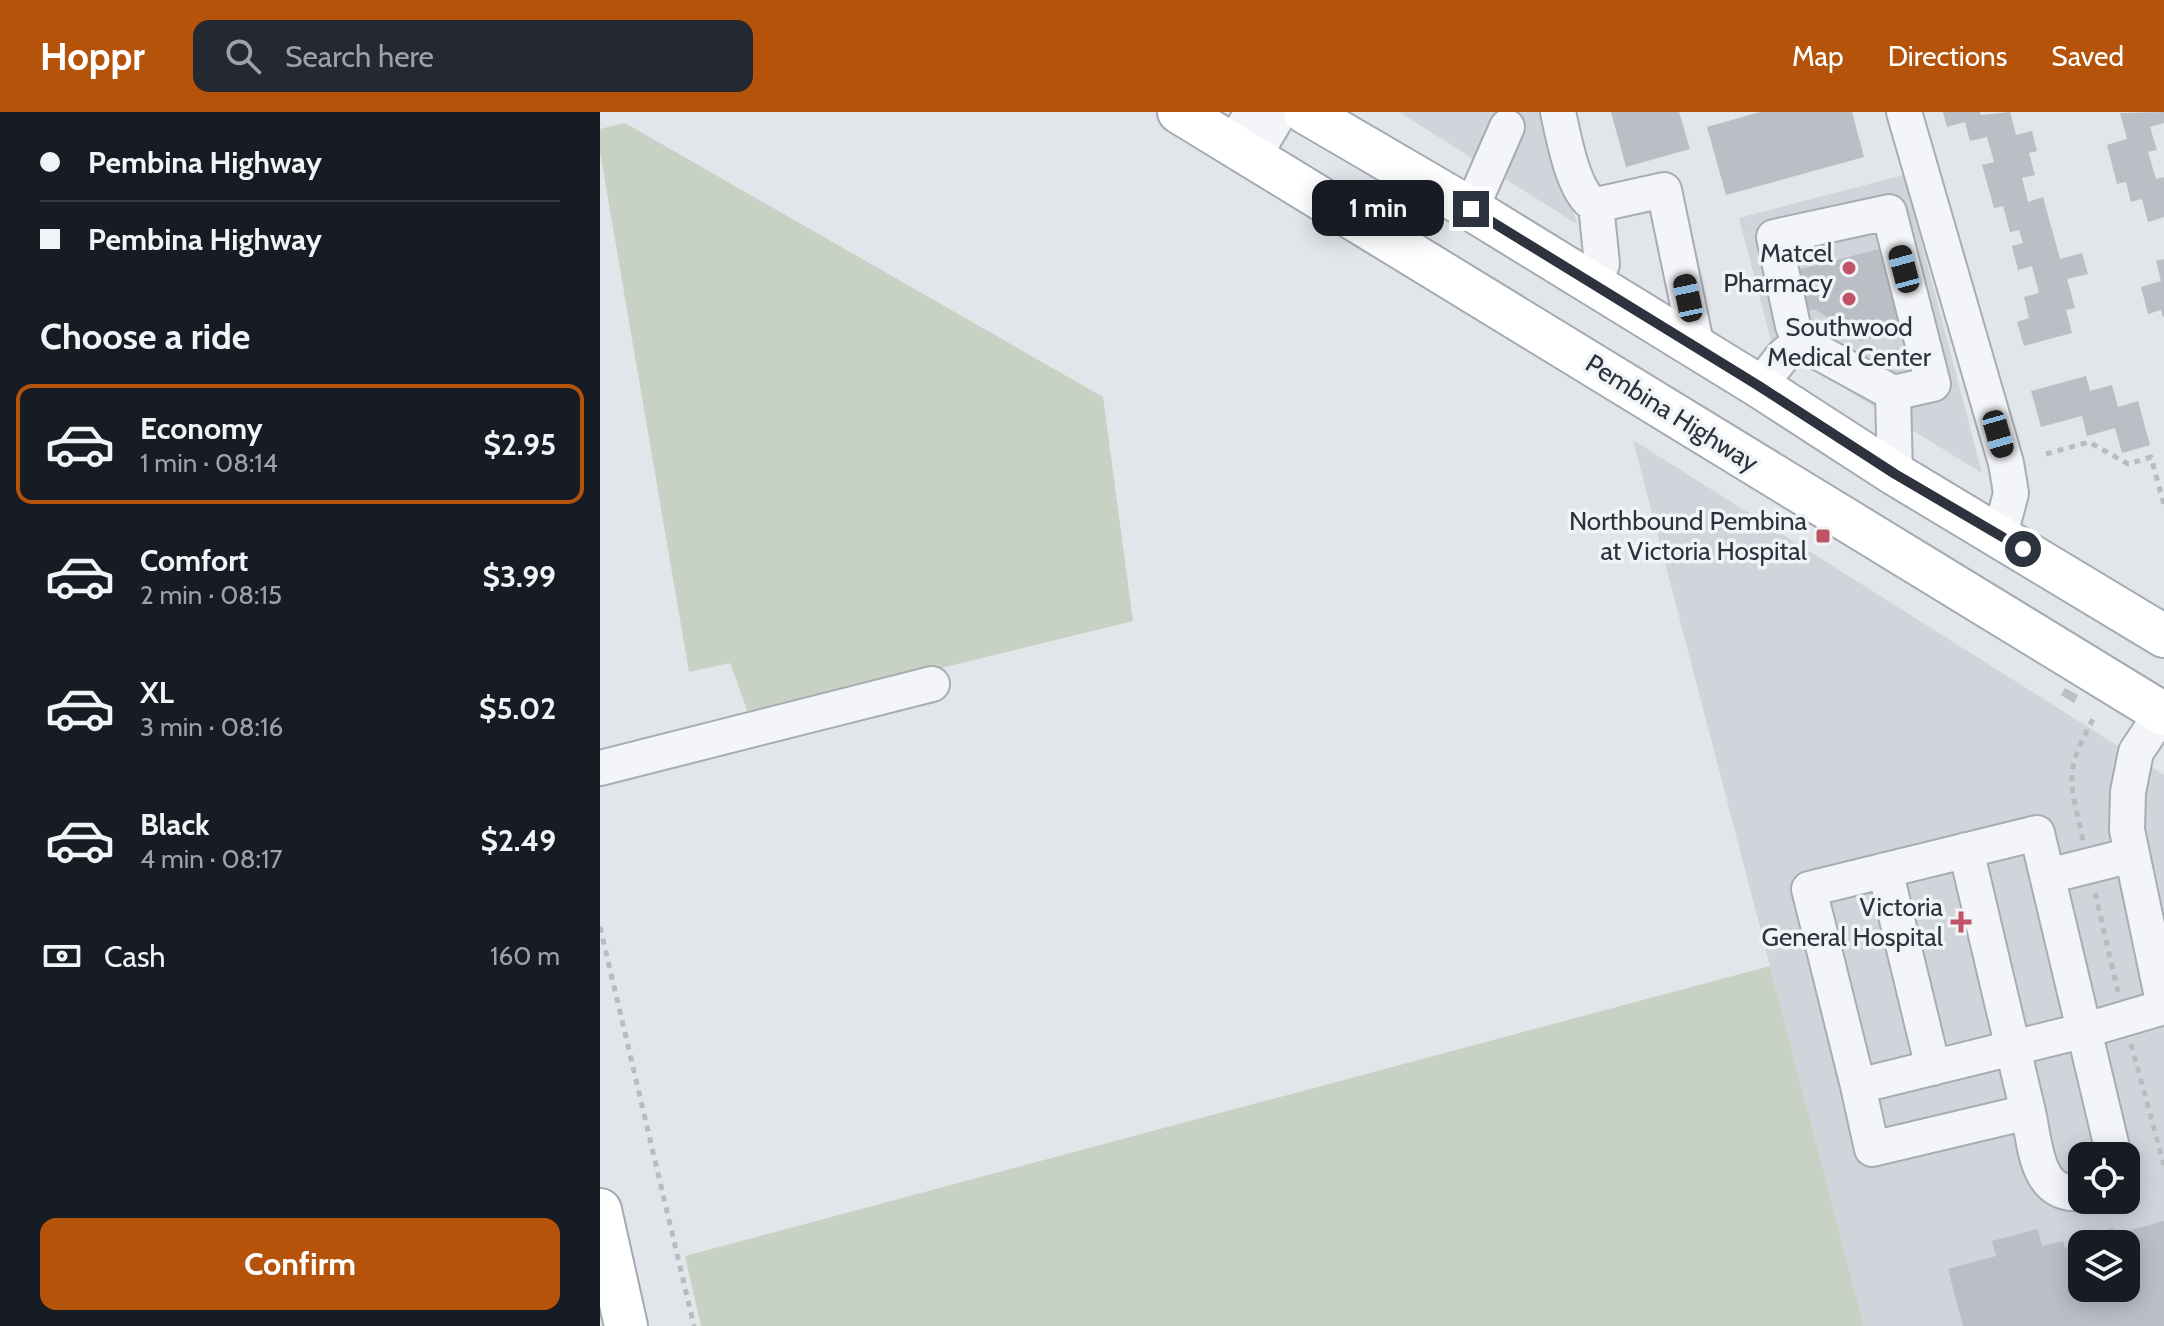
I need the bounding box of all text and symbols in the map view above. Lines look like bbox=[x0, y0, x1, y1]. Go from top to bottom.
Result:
search box bbox=[193, 20, 753, 92]
text: Hoppr bbox=[40, 33, 145, 80]
icon: search bbox=[221, 34, 265, 78]
text: Search here bbox=[285, 38, 434, 75]
text: Map bbox=[1792, 39, 1844, 73]
text: Directions bbox=[1888, 39, 2007, 73]
text: Saved bbox=[2051, 39, 2124, 73]
text: Pembina Highway bbox=[88, 144, 322, 181]
callout: 1 min bbox=[1311, 181, 1443, 237]
route end bbox=[1453, 191, 1489, 227]
text: 1 min bbox=[1349, 192, 1407, 224]
text: Pembina Highway bbox=[88, 221, 322, 258]
place label: Matcel Pharmacy bbox=[1723, 237, 1833, 299]
car bbox=[1886, 243, 1922, 295]
marker: Matcel Pharmacy bbox=[1840, 259, 1858, 277]
car bbox=[1671, 272, 1705, 324]
marker: Southwood Medical Center bbox=[1840, 290, 1858, 308]
place label: Southwood Medical Center bbox=[1767, 311, 1932, 373]
text: Choose a ride bbox=[40, 314, 250, 358]
street label: Pembina Highway bbox=[1580, 347, 1764, 479]
icon: car bbox=[44, 408, 116, 480]
car bbox=[1980, 408, 2016, 460]
text: Economy bbox=[140, 410, 263, 447]
text: $2.95 bbox=[484, 426, 556, 463]
text: 1 min · 08:14 bbox=[140, 447, 278, 479]
place label: Northbound Pembina at Victoria Hospital bbox=[1569, 505, 1808, 567]
marker: Northbound Pembina at Victoria Hospital bbox=[1814, 527, 1832, 545]
route start bbox=[2005, 531, 2041, 567]
icon: car bbox=[44, 540, 116, 612]
text: Comfort bbox=[140, 542, 248, 579]
text: $3.99 bbox=[482, 558, 556, 595]
text: 2 min · 08:15 bbox=[140, 579, 282, 611]
icon: car bbox=[44, 672, 116, 744]
text: XL bbox=[140, 674, 174, 711]
text: $5.02 bbox=[479, 690, 556, 727]
text: 3 min · 08:16 bbox=[140, 711, 283, 743]
icon: car bbox=[44, 804, 116, 876]
text: Black bbox=[140, 806, 210, 843]
text: $2.49 bbox=[481, 822, 556, 859]
text: 4 min · 08:17 bbox=[140, 843, 282, 875]
place label: Victoria General Hospital bbox=[1762, 891, 1944, 953]
marker: Victoria General Hospital bbox=[1950, 911, 1972, 933]
icon: cash bbox=[40, 934, 84, 978]
text: Cash bbox=[104, 938, 166, 975]
text: 160 m bbox=[490, 940, 560, 972]
map controls bbox=[2068, 1142, 2140, 1302]
button: locate bbox=[2068, 1142, 2140, 1214]
button: Confirm bbox=[40, 1218, 560, 1310]
button: layers bbox=[2068, 1230, 2140, 1302]

